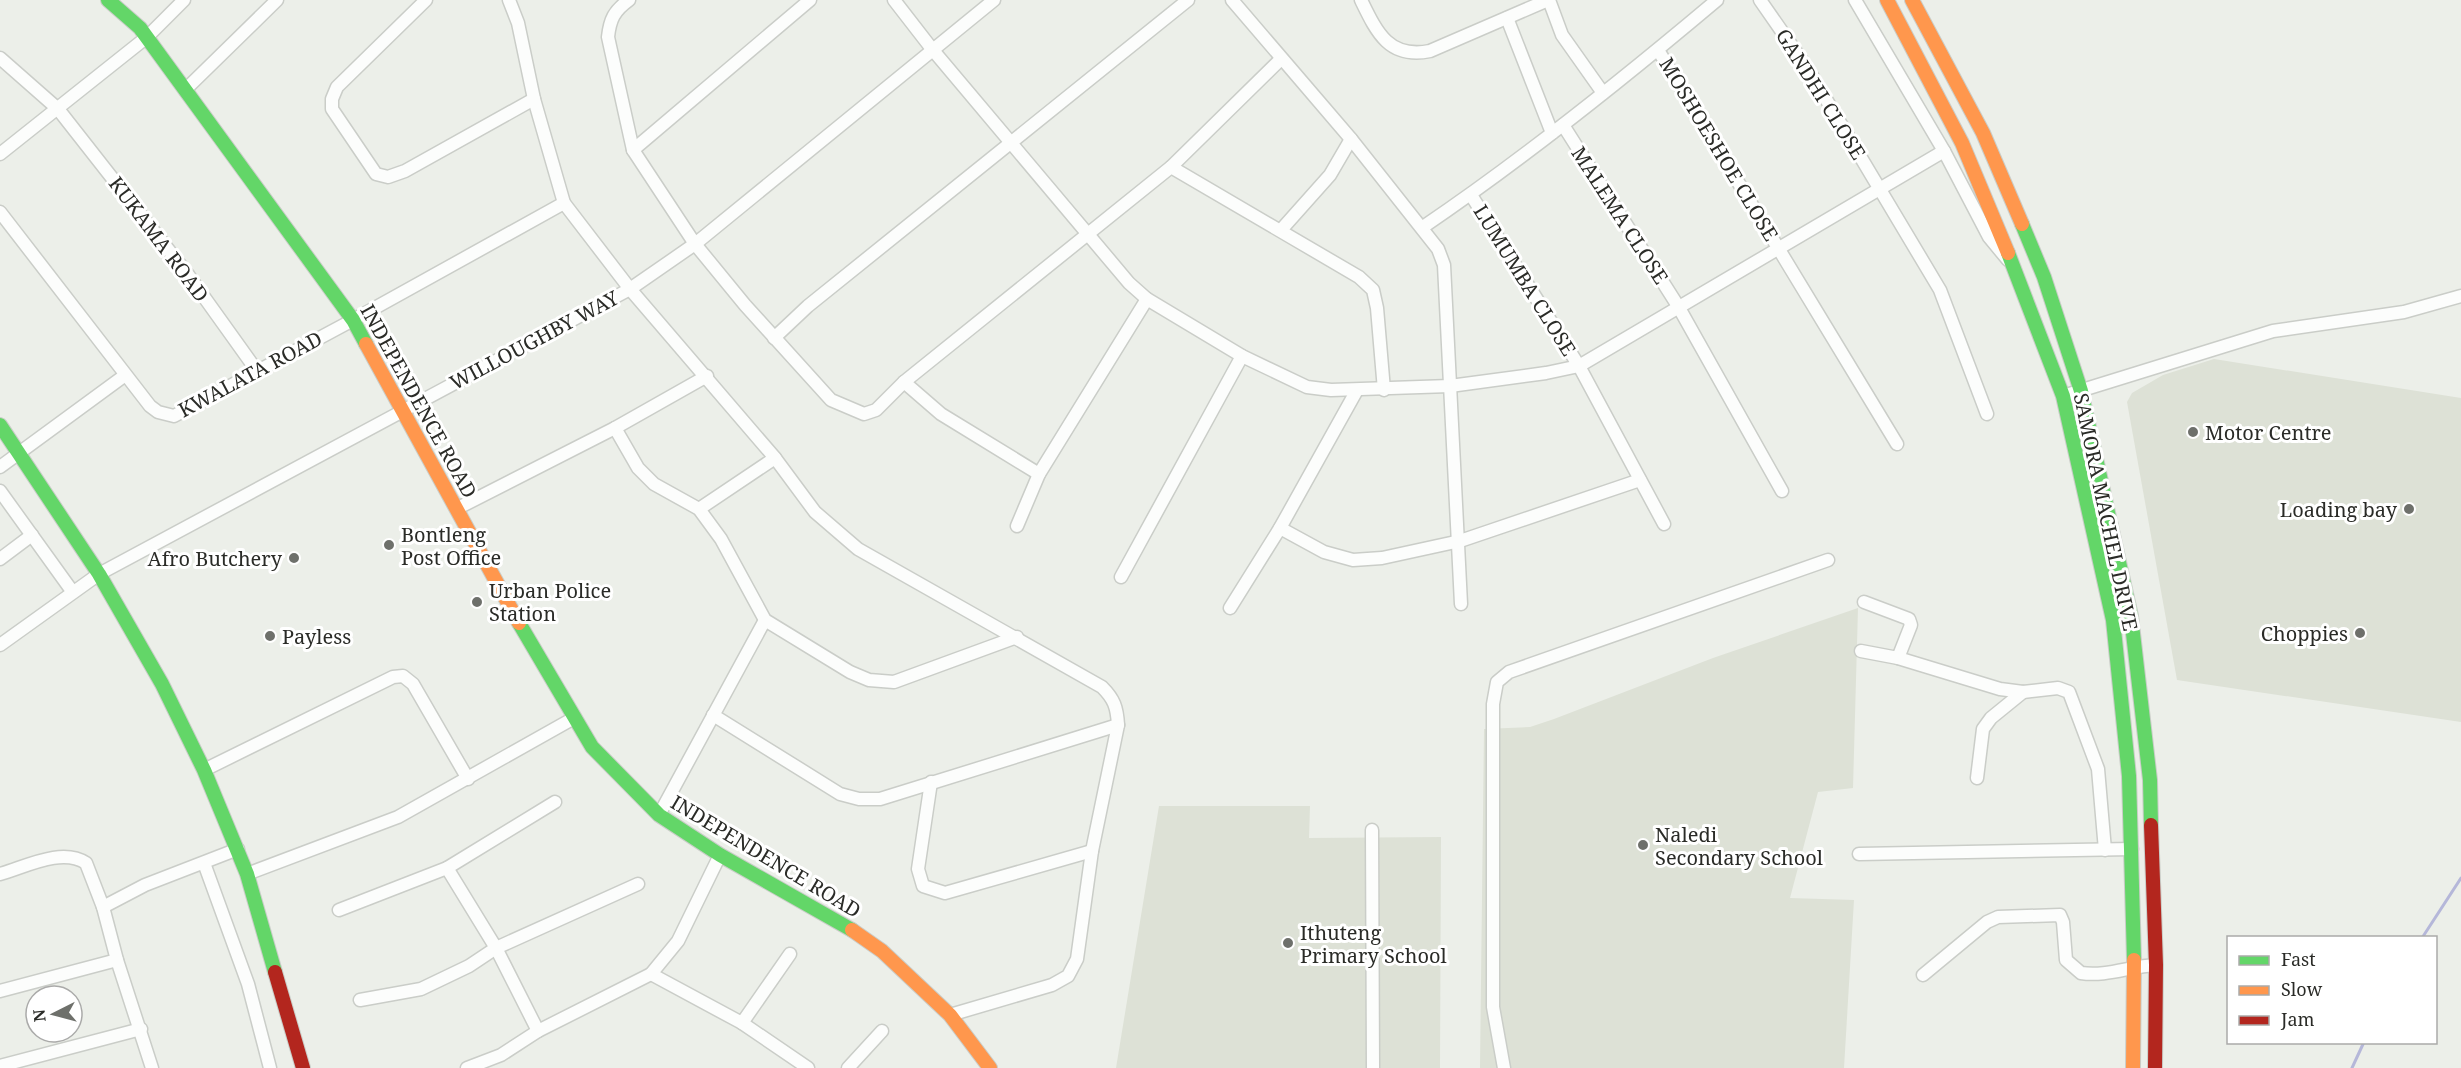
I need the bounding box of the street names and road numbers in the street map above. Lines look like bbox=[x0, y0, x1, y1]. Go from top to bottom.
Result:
street label: GANDHI CLOSE bbox=[1770, 23, 1872, 165]
street label: MOSHOESHOE CLOSE bbox=[1653, 52, 1785, 246]
street label: MALEMA CLOSE bbox=[1565, 141, 1675, 289]
street label: KUKAMA ROAD bbox=[103, 171, 215, 307]
street label: LUMUMBA CLOSE bbox=[1468, 199, 1582, 361]
street label: WILLOUGHBY WAY bbox=[445, 284, 623, 396]
street label: INDEPENDENCE ROAD bbox=[354, 299, 484, 503]
street label: KWALATA ROAD bbox=[173, 325, 327, 423]
street label: SAMORA MACHEL DRIVE bbox=[2068, 391, 2144, 633]
street label: INDEPENDENCE ROAD bbox=[666, 788, 866, 924]

